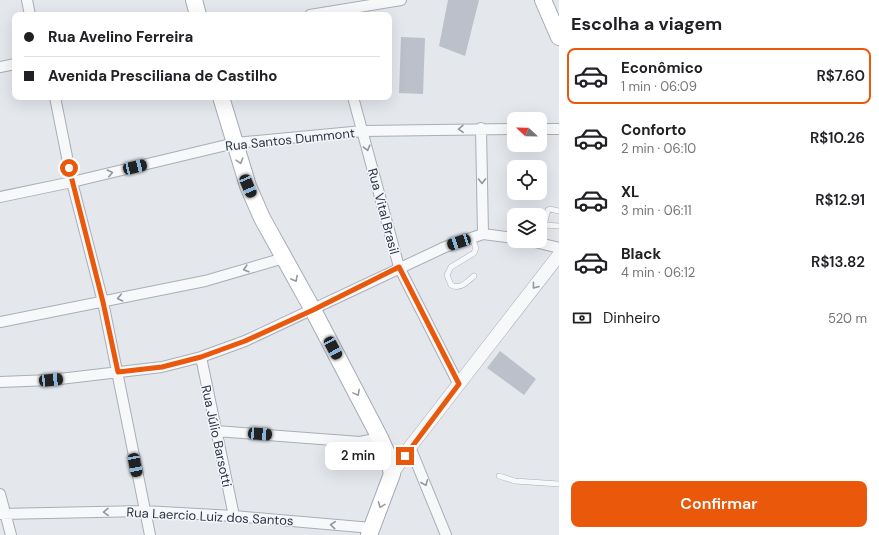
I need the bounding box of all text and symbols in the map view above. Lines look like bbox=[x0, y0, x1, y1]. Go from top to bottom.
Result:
text: Escolha a viagem bbox=[571, 12, 722, 36]
text: Rua Avelino Ferreira bbox=[48, 27, 193, 47]
icon: car bbox=[573, 58, 609, 94]
text: Econômico bbox=[621, 58, 703, 78]
text: Avenida Presciliana de Castilho bbox=[48, 66, 277, 86]
text: R$7.60 bbox=[817, 66, 865, 86]
text: 1 min · 06:09 bbox=[621, 78, 697, 95]
north arrow bbox=[507, 112, 547, 152]
map controls bbox=[507, 112, 547, 248]
icon: car bbox=[573, 120, 609, 156]
text: Conforto bbox=[621, 120, 686, 140]
street label: Rua Santos Dummont bbox=[224, 124, 356, 155]
one-way arrow bbox=[458, 125, 464, 133]
text: R$10.26 bbox=[810, 128, 865, 148]
text: 2 min · 06:10 bbox=[621, 140, 696, 157]
one-way arrow bbox=[362, 144, 371, 151]
car bbox=[122, 158, 148, 176]
one-way arrow bbox=[235, 158, 244, 165]
route start bbox=[60, 159, 78, 177]
button: locate bbox=[507, 160, 547, 200]
street label: Rua Vital Brasil bbox=[364, 166, 403, 256]
one-way arrow bbox=[106, 169, 113, 178]
car bbox=[238, 173, 258, 199]
one-way arrow bbox=[478, 178, 486, 184]
icon: car bbox=[573, 182, 609, 218]
text: XL bbox=[621, 182, 639, 202]
text: R$12.91 bbox=[815, 190, 865, 210]
text: 3 min · 06:11 bbox=[621, 202, 692, 219]
button: layers bbox=[507, 208, 547, 248]
car bbox=[446, 233, 472, 251]
icon: car bbox=[573, 244, 609, 280]
text: Black bbox=[621, 244, 661, 264]
text: R$13.82 bbox=[811, 252, 865, 272]
one-way arrow bbox=[243, 264, 250, 273]
text: 4 min · 06:12 bbox=[621, 264, 695, 281]
one-way arrow bbox=[291, 274, 298, 282]
one-way arrow bbox=[533, 281, 540, 288]
one-way arrow bbox=[117, 294, 123, 302]
icon: cash bbox=[571, 307, 593, 329]
text: Dinheiro bbox=[603, 308, 660, 328]
text: 520 m bbox=[828, 310, 867, 327]
car bbox=[322, 335, 344, 361]
car bbox=[38, 373, 64, 387]
street label: Rua Júlio Barsotti bbox=[197, 384, 236, 489]
one-way arrow bbox=[352, 389, 359, 396]
car bbox=[248, 427, 272, 441]
callout: 2 min bbox=[325, 442, 391, 470]
text: 2 min bbox=[341, 447, 375, 464]
route end bbox=[396, 447, 414, 465]
car bbox=[127, 452, 143, 478]
one-way arrow bbox=[421, 480, 429, 487]
button: Confirmar bbox=[571, 481, 867, 527]
one-way arrow bbox=[378, 501, 386, 508]
street label: Rua Laercio Luiz dos Santos bbox=[126, 504, 294, 529]
one-way arrow bbox=[103, 508, 109, 516]
one-way arrow bbox=[330, 520, 336, 529]

